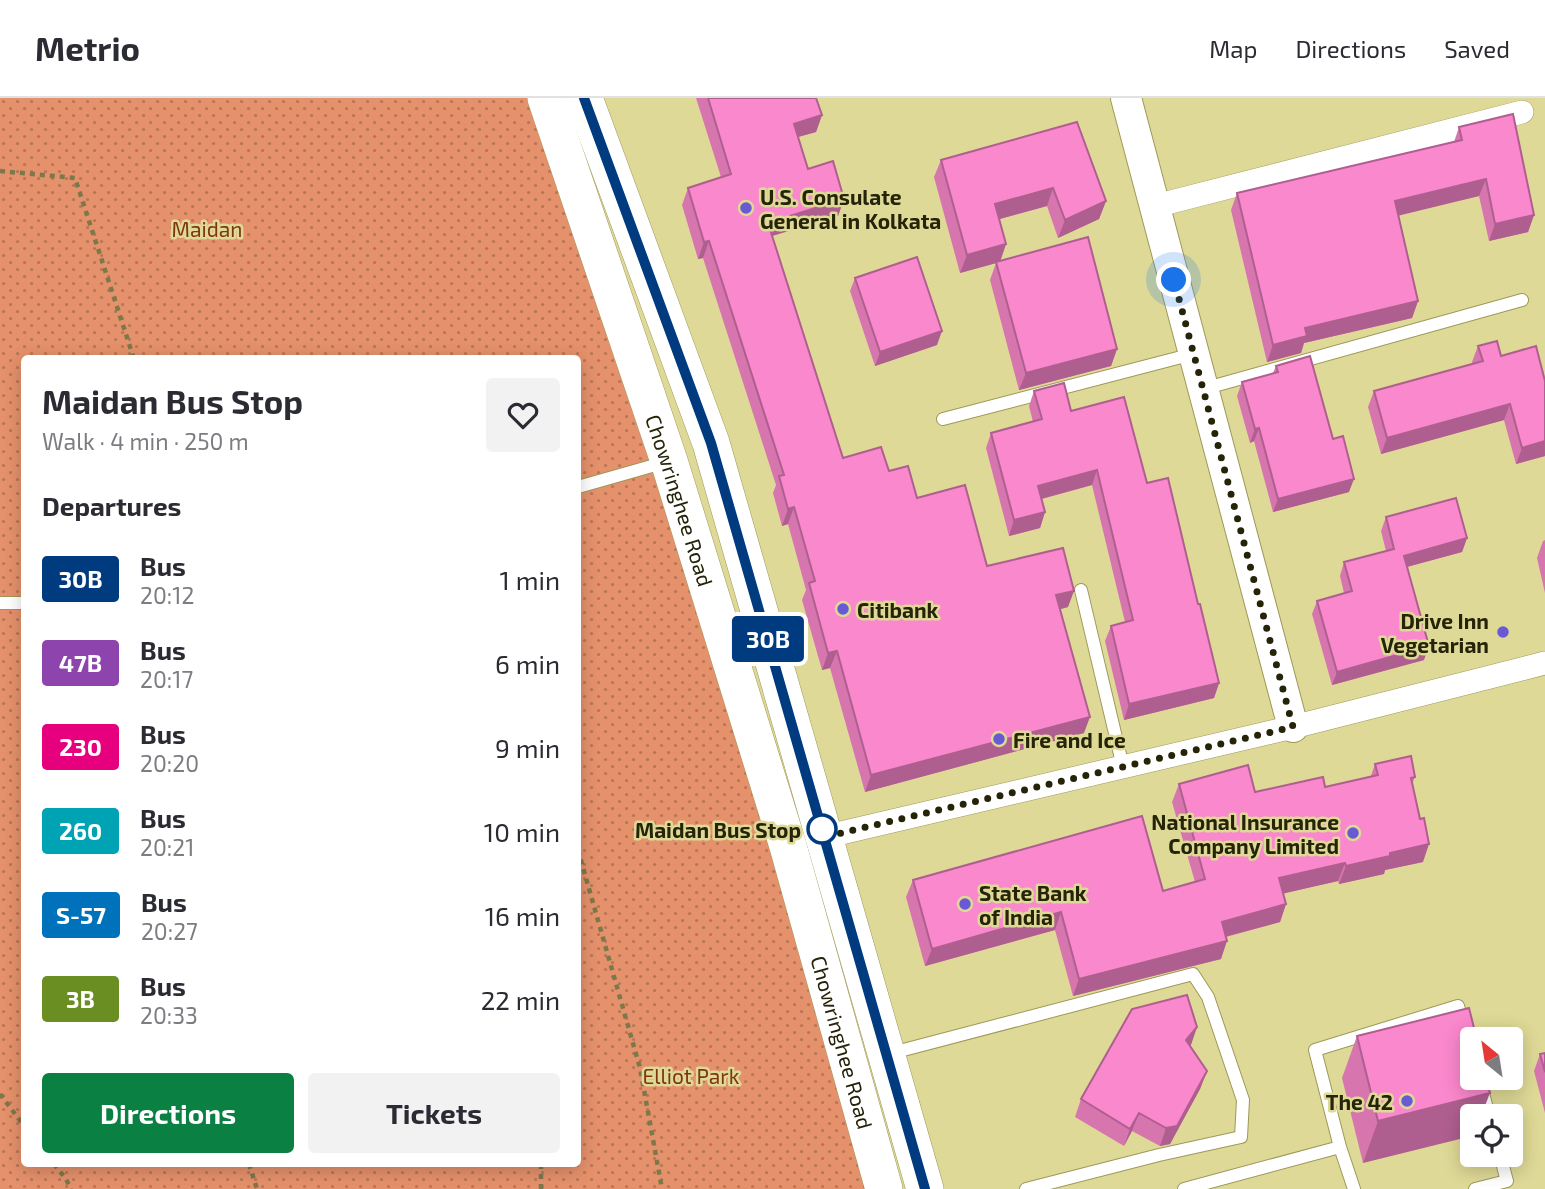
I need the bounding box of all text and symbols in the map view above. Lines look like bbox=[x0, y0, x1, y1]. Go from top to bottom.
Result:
text: Metrio bbox=[35, 28, 140, 68]
text: Map bbox=[1209, 34, 1257, 63]
text: Directions bbox=[1295, 34, 1406, 63]
text: Saved bbox=[1444, 34, 1510, 63]
place label: U.S. Consulate General in Kolkata bbox=[760, 184, 941, 233]
marker: U.S. Consulate General in Kolkata bbox=[738, 200, 754, 216]
park label: Maidan bbox=[172, 216, 242, 241]
your location bbox=[1156, 262, 1191, 297]
button: heart bbox=[486, 378, 560, 452]
text: Maidan Bus Stop bbox=[42, 381, 303, 421]
street label: Chowringhee Road bbox=[642, 411, 719, 589]
text: Walk · 4 min · 250 m bbox=[42, 427, 249, 455]
text: Departures bbox=[42, 490, 181, 521]
text: Bus bbox=[140, 550, 186, 581]
text: 30B bbox=[58, 564, 103, 593]
text: 1 min bbox=[500, 564, 560, 595]
text: 20:12 bbox=[140, 581, 194, 609]
place label: Citibank bbox=[857, 597, 939, 622]
marker: Citibank bbox=[835, 601, 851, 617]
place label: Drive Inn Vegetarian bbox=[1381, 608, 1489, 657]
line badge: 30B bbox=[728, 616, 808, 662]
text: 30B bbox=[746, 624, 790, 653]
marker: Drive Inn Vegetarian bbox=[1495, 624, 1511, 640]
text: Bus bbox=[140, 634, 186, 665]
text: 47B bbox=[59, 648, 102, 677]
text: 6 min bbox=[495, 648, 560, 679]
text: 20:17 bbox=[140, 665, 193, 693]
text: Bus bbox=[140, 718, 186, 749]
place label: Fire and Ice bbox=[1013, 727, 1126, 752]
marker: Fire and Ice bbox=[991, 731, 1007, 747]
text: 230 bbox=[59, 732, 102, 761]
text: 9 min bbox=[495, 732, 560, 763]
text: 20:20 bbox=[140, 749, 199, 777]
text: Bus bbox=[140, 802, 186, 833]
place label: National Insurance Company Limited bbox=[1151, 809, 1339, 859]
marker: Maidan Bus Stop bbox=[807, 814, 837, 844]
text: 260 bbox=[59, 816, 102, 845]
text: 10 min bbox=[484, 816, 560, 847]
place label: Maidan Bus Stop bbox=[635, 817, 801, 842]
marker: National Insurance Company Limited bbox=[1345, 825, 1361, 841]
text: 20:21 bbox=[140, 833, 194, 861]
place label: State Bank of India bbox=[979, 880, 1087, 929]
text: Bus bbox=[141, 886, 187, 917]
marker: State Bank of India bbox=[957, 896, 973, 912]
text: S-57 bbox=[56, 900, 106, 929]
text: 16 min bbox=[485, 900, 560, 931]
text: 20:27 bbox=[141, 917, 198, 945]
street label: Chowringhee Road bbox=[807, 953, 879, 1132]
text: Bus bbox=[140, 970, 186, 1001]
text: 3B bbox=[66, 984, 95, 1013]
text: 22 min bbox=[481, 984, 560, 1015]
text: 20:33 bbox=[140, 1001, 198, 1029]
north arrow bbox=[1460, 1027, 1522, 1090]
map controls bbox=[1460, 1027, 1523, 1167]
park label: Elliot Park bbox=[643, 1063, 740, 1088]
button: Directions bbox=[42, 1073, 294, 1153]
button: Tickets bbox=[308, 1073, 560, 1153]
place label: The 42 bbox=[1326, 1089, 1393, 1114]
marker: The 42 bbox=[1399, 1093, 1415, 1109]
button: locate bbox=[1460, 1104, 1523, 1167]

